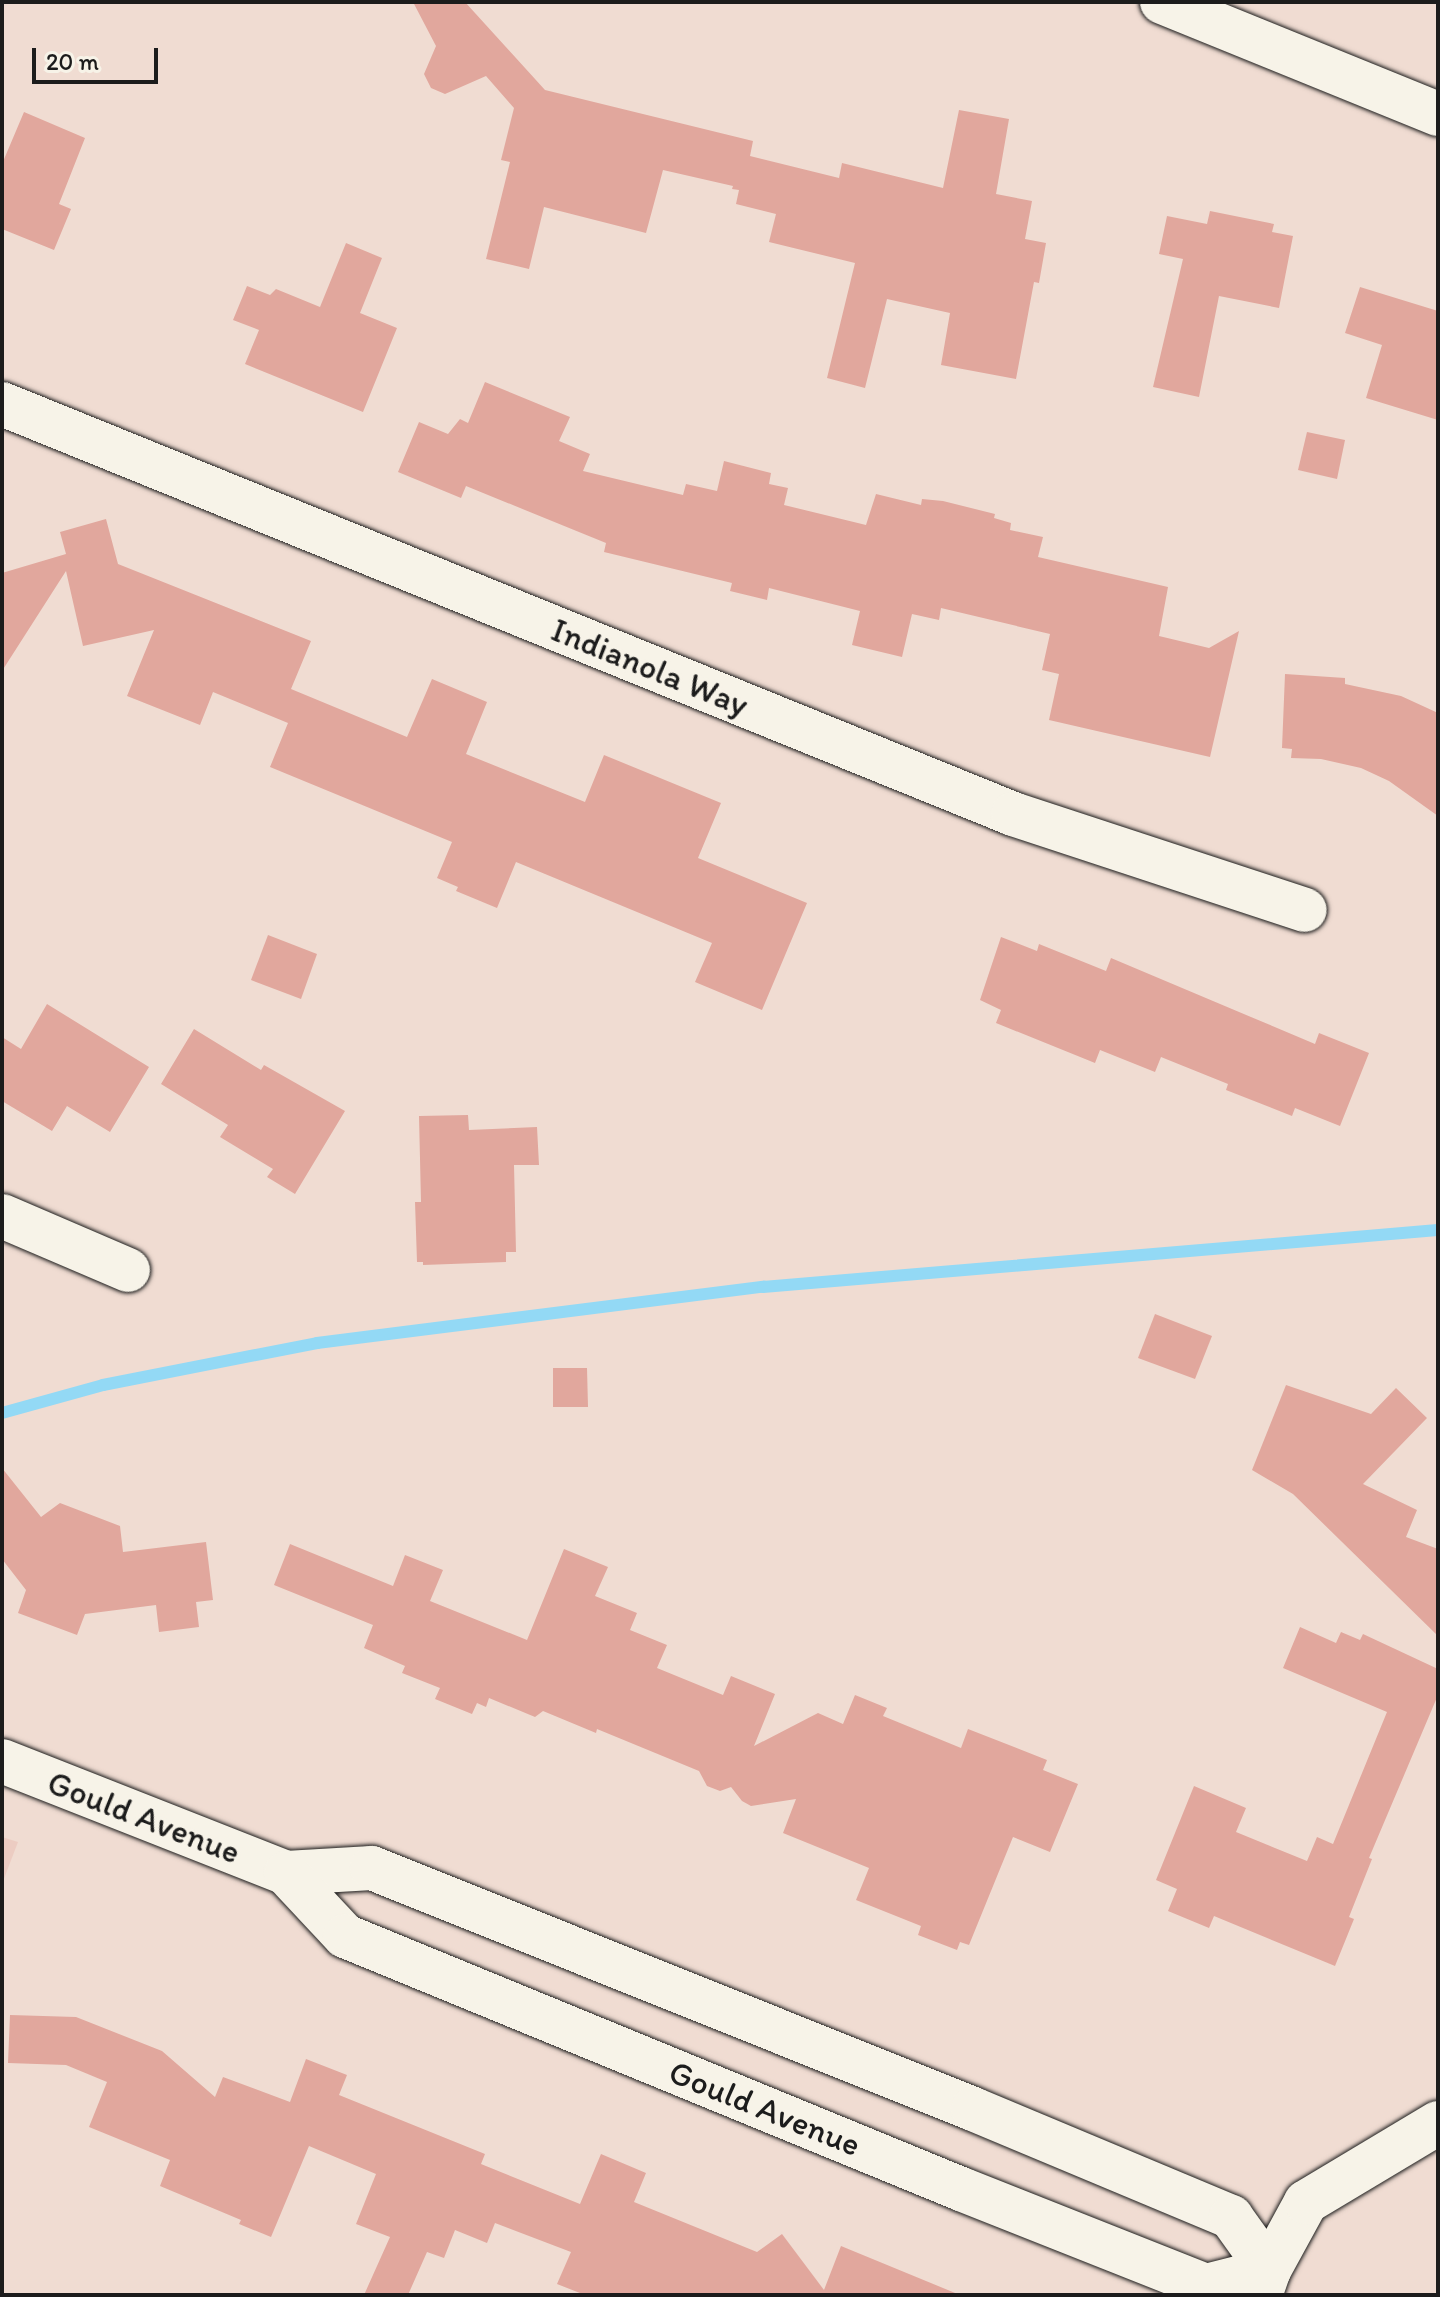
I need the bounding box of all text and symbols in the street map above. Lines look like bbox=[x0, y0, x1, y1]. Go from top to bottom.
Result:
scale bar bbox=[36, 32, 162, 82]
text: 20 m bbox=[46, 47, 99, 76]
street label: Indianola Way bbox=[546, 609, 754, 725]
street label: Gould Avenue bbox=[43, 1762, 245, 1872]
street label: Gould Avenue bbox=[664, 2051, 866, 2165]

